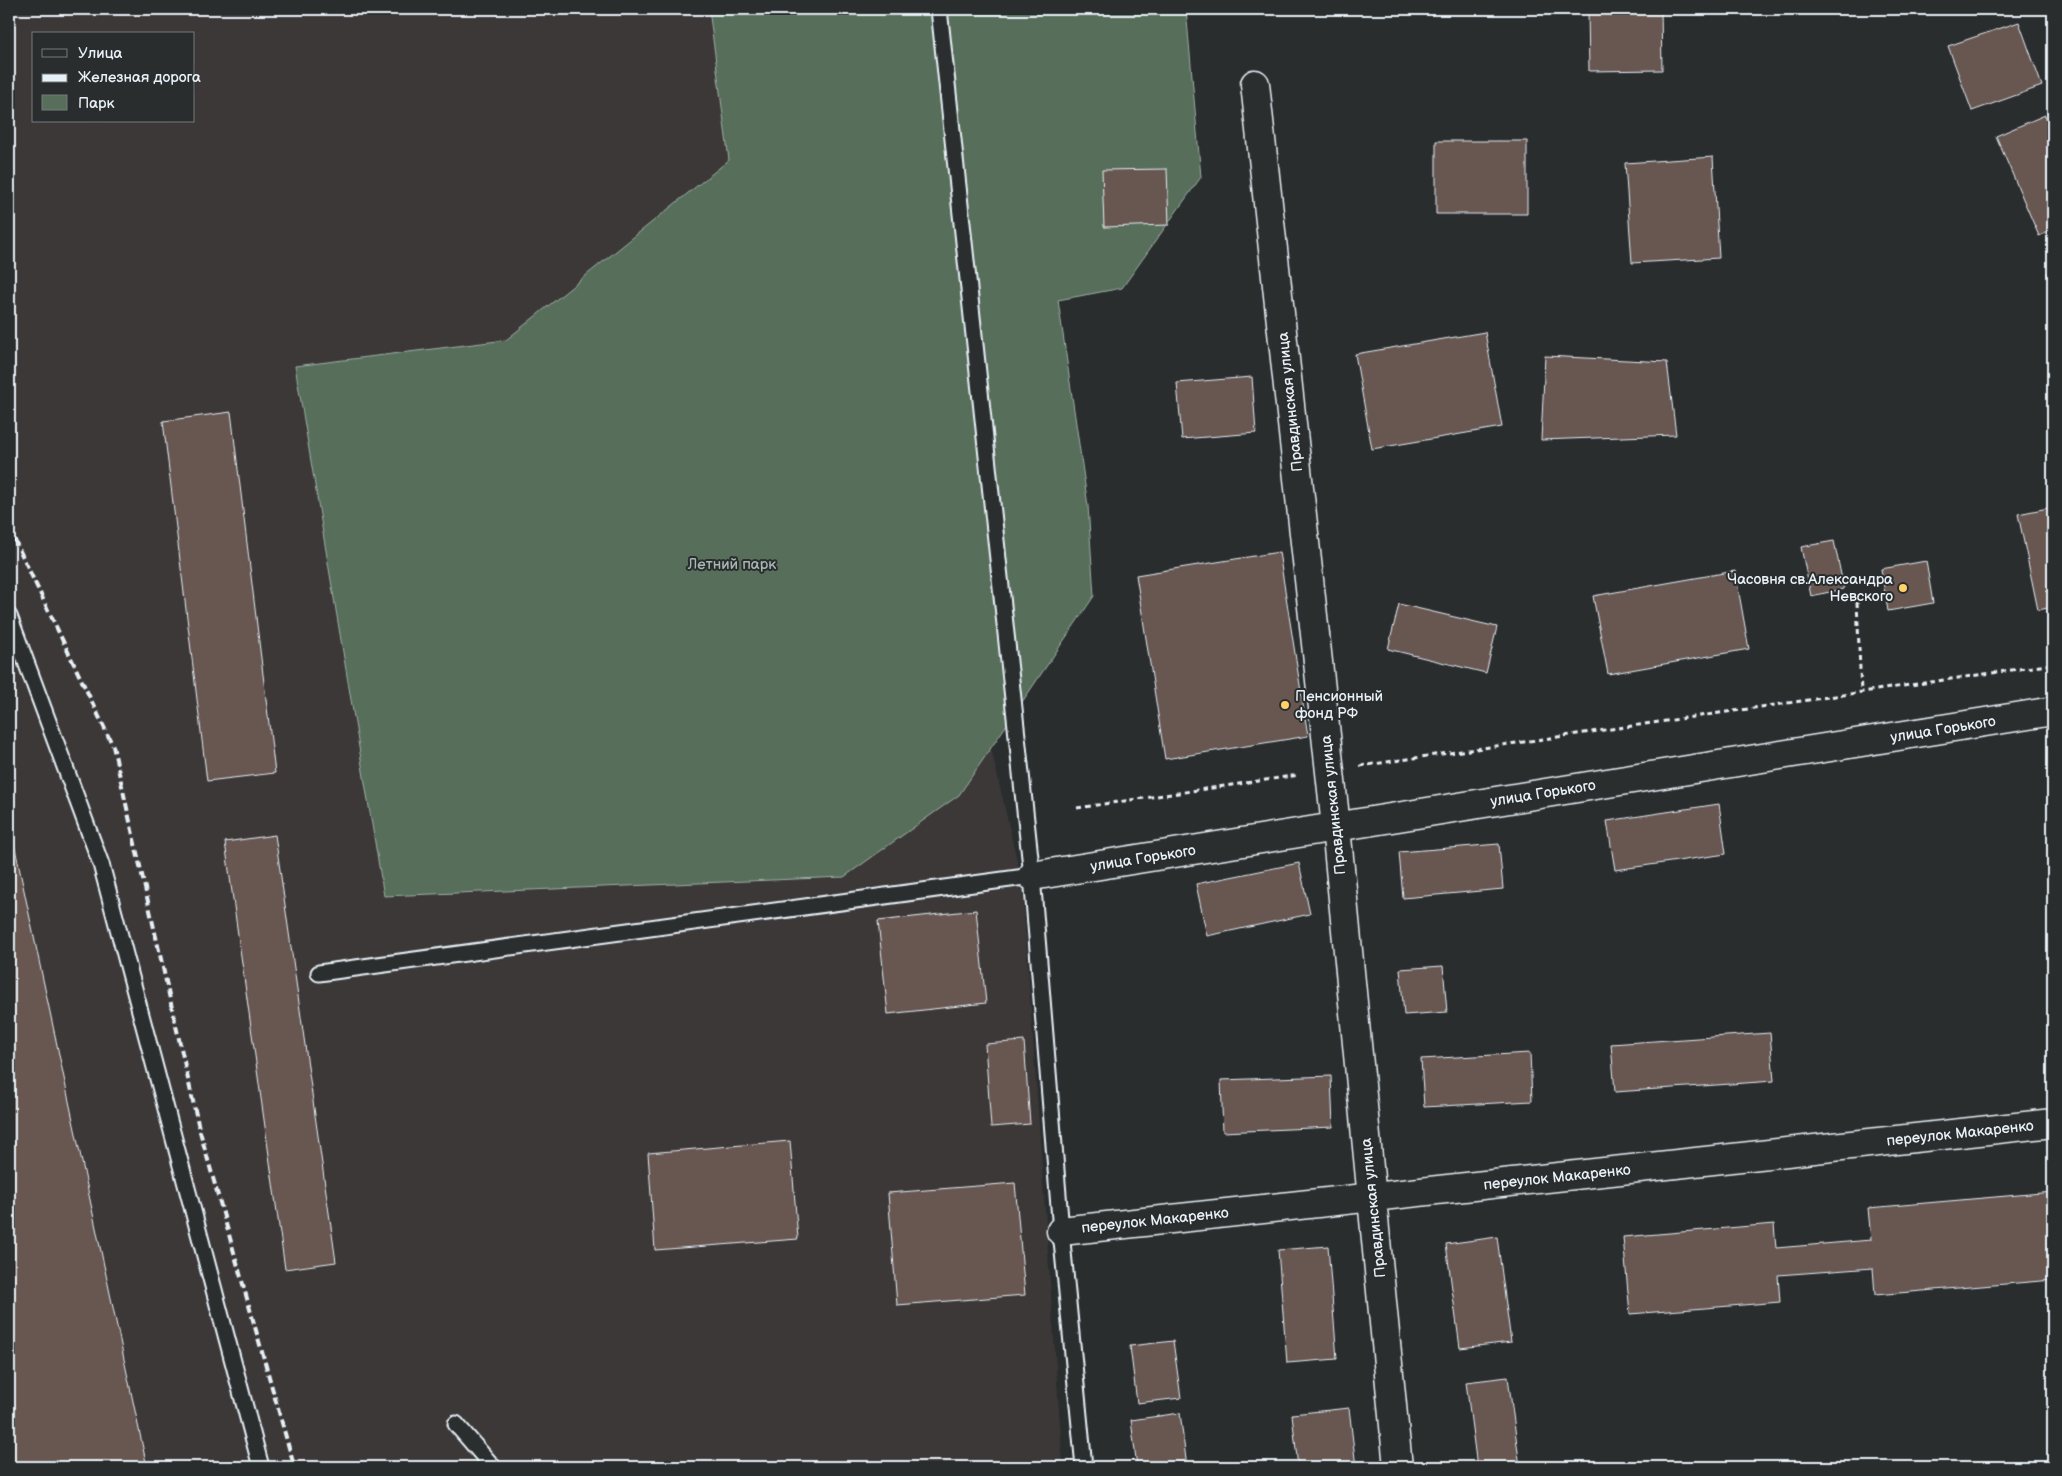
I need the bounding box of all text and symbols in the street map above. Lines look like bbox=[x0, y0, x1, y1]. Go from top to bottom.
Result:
legend bbox=[32, 32, 195, 122]
text: Улица bbox=[78, 44, 123, 63]
text: Железная дорога bbox=[78, 68, 201, 87]
text: Парк bbox=[78, 94, 115, 113]
street label: Правдинская улица bbox=[1274, 331, 1307, 473]
park label: Летний парк bbox=[687, 555, 776, 574]
place label: Часовня св.Александра Невского bbox=[1727, 570, 1893, 606]
marker: Часовня св.Александра Невского bbox=[1897, 582, 1909, 594]
place label: Пенсионный фонд РФ bbox=[1295, 687, 1383, 723]
marker: Пенсионный фонд РФ bbox=[1279, 699, 1291, 711]
street label: улица Горького bbox=[1889, 712, 1997, 747]
street label: Правдинская улица bbox=[1317, 734, 1350, 876]
street label: улица Горького bbox=[1489, 776, 1597, 811]
street label: улица Горького bbox=[1089, 841, 1197, 876]
street label: переулок Макаренко bbox=[1885, 1116, 2035, 1151]
street label: Правдинская улица bbox=[1357, 1137, 1390, 1279]
street label: переулок Макаренко bbox=[1482, 1160, 1632, 1195]
street label: переулок Макаренко bbox=[1080, 1203, 1230, 1238]

